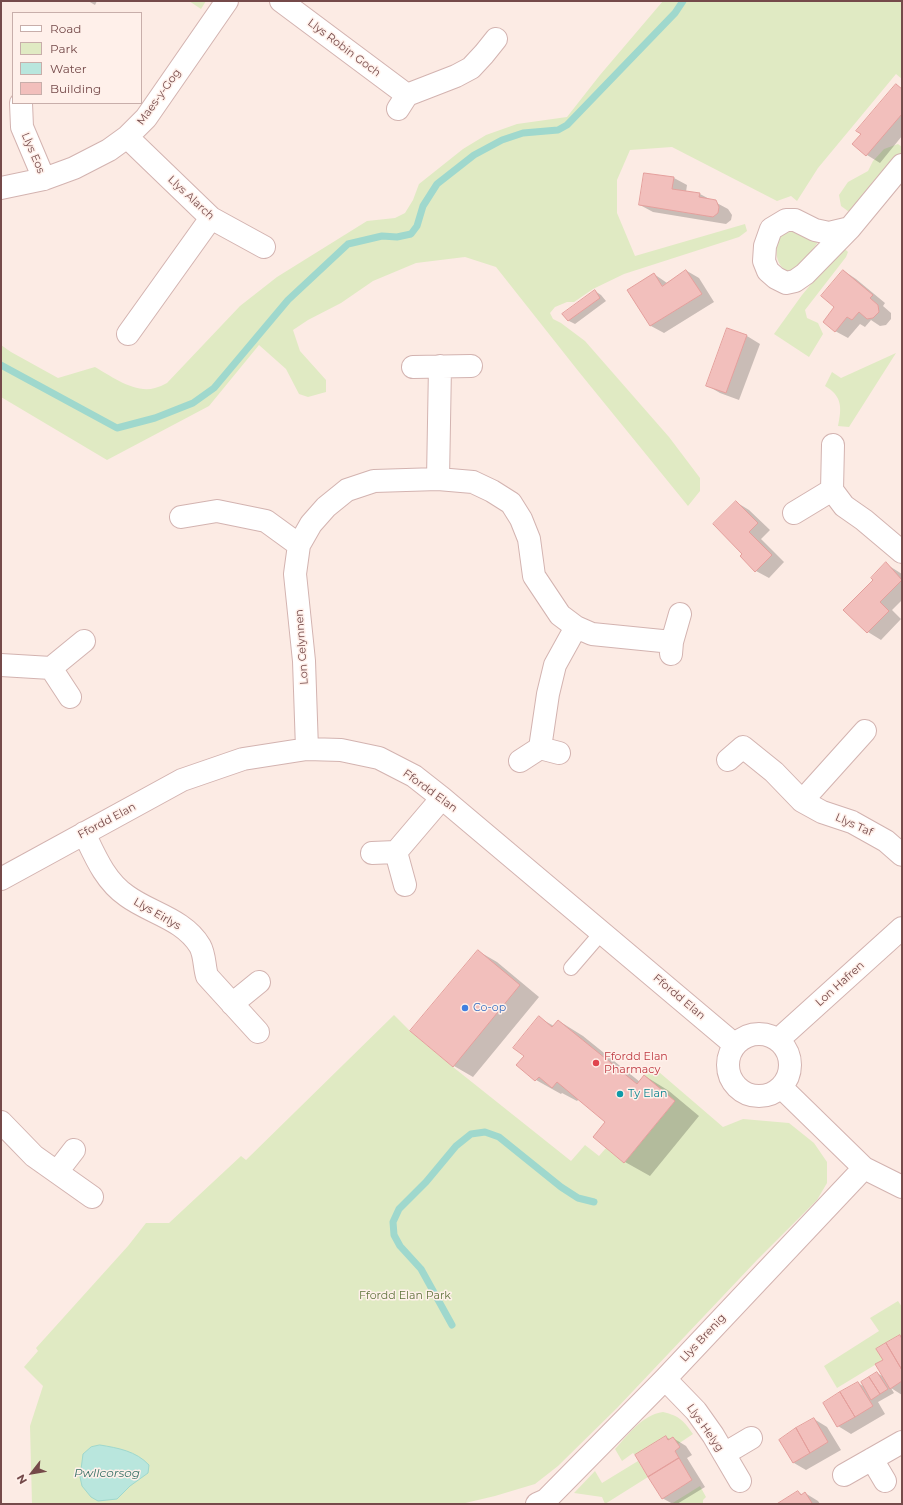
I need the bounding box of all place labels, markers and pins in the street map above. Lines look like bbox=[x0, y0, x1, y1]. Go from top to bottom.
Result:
place label: Co-op bbox=[473, 1001, 506, 1015]
marker: Co-op bbox=[460, 1003, 470, 1013]
place label: Ffordd Elan Pharmacy bbox=[604, 1050, 668, 1076]
marker: Ffordd Elan Pharmacy bbox=[591, 1058, 601, 1068]
place label: Ty Elan bbox=[628, 1087, 667, 1101]
marker: Ty Elan bbox=[615, 1089, 625, 1099]

